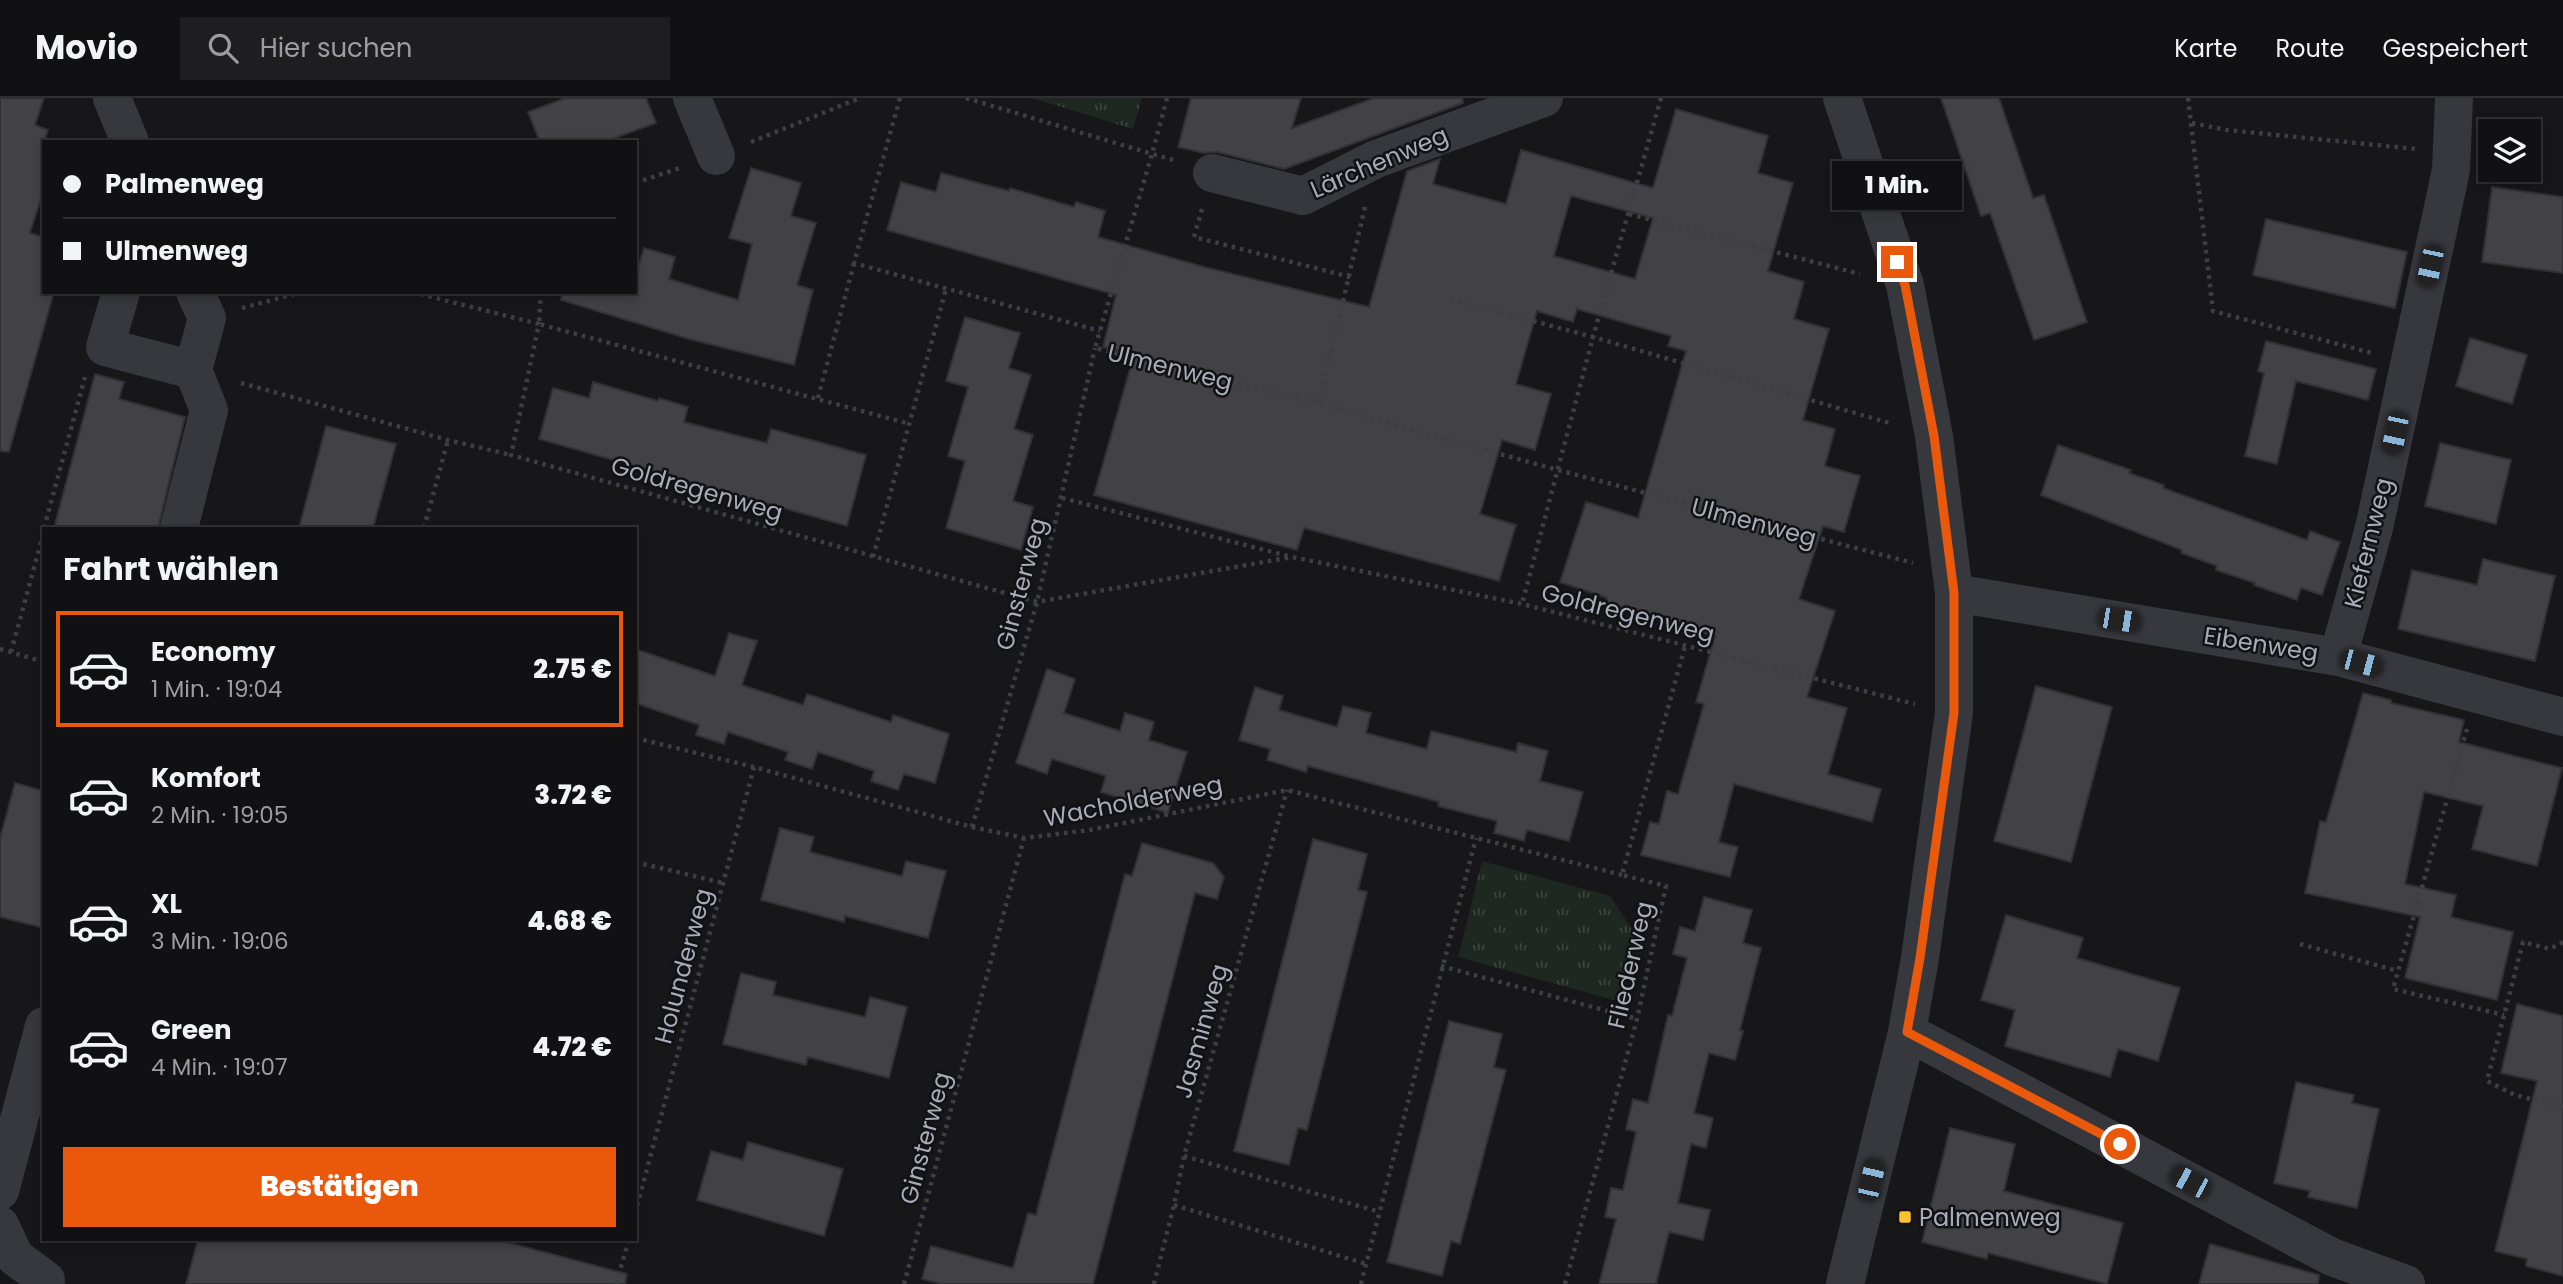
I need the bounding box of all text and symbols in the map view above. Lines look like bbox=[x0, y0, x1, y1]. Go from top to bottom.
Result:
search box bbox=[180, 17, 670, 80]
text: Movio bbox=[35, 24, 138, 71]
icon: search bbox=[204, 29, 242, 67]
text: Hier suchen bbox=[260, 30, 412, 66]
text: Karte bbox=[2174, 32, 2237, 65]
text: Route bbox=[2275, 32, 2344, 65]
text: Gespeichert bbox=[2382, 32, 2528, 65]
street label: Lärchenweg bbox=[1305, 118, 1453, 206]
map controls bbox=[2478, 119, 2541, 182]
button: layers bbox=[2478, 119, 2541, 182]
callout: 1 Min. bbox=[1832, 160, 1962, 209]
text: Palmenweg bbox=[105, 166, 264, 202]
text: 1 Min. bbox=[1865, 169, 1929, 201]
text: Ulmenweg bbox=[105, 233, 248, 269]
car bbox=[2416, 243, 2445, 289]
route end bbox=[1881, 246, 1913, 278]
street label: Ulmenweg bbox=[1104, 336, 1236, 398]
car bbox=[2381, 410, 2410, 456]
street label: Goldregenweg bbox=[607, 449, 787, 529]
street label: Kiefernweg bbox=[2336, 474, 2400, 612]
street label: Ulmenweg bbox=[1688, 490, 1820, 554]
street label: Ginsterweg bbox=[987, 514, 1055, 654]
text: Fahrt wählen bbox=[63, 546, 279, 591]
street label: Goldregenweg bbox=[1538, 576, 1718, 650]
car bbox=[2097, 606, 2142, 634]
street label: Eibenweg bbox=[2201, 619, 2321, 669]
text: Economy bbox=[151, 634, 275, 670]
icon: car bbox=[67, 638, 130, 701]
car bbox=[2338, 647, 2385, 679]
text: 2.75 € bbox=[533, 651, 612, 687]
text: 1 Min. · 19:04 bbox=[151, 673, 282, 705]
text: Komfort bbox=[151, 760, 261, 796]
icon: car bbox=[67, 764, 130, 827]
street label: Wacholderweg bbox=[1041, 767, 1225, 835]
text: 3.72 € bbox=[534, 777, 612, 813]
text: 2 Min. · 19:05 bbox=[151, 799, 288, 831]
street label: Holunderweg bbox=[646, 885, 720, 1047]
text: XL bbox=[151, 886, 182, 922]
icon: car bbox=[67, 890, 130, 953]
street label: Fliederweg bbox=[1599, 898, 1661, 1032]
text: 4.68 € bbox=[527, 903, 612, 939]
text: 3 Min. · 19:06 bbox=[151, 925, 289, 957]
street label: Jasminweg bbox=[1166, 960, 1236, 1102]
text: Green bbox=[151, 1012, 232, 1048]
icon: car bbox=[67, 1016, 130, 1079]
text: 4.72 € bbox=[532, 1029, 612, 1065]
text: 4 Min. · 19:07 bbox=[151, 1051, 288, 1083]
street label: Ginsterweg bbox=[891, 1068, 959, 1208]
route start bbox=[2104, 1128, 2136, 1160]
button: Bestätigen bbox=[63, 1147, 616, 1227]
car bbox=[1857, 1157, 1886, 1203]
car bbox=[2167, 1163, 2214, 1201]
place label: Palmenweg bbox=[1919, 1201, 2061, 1234]
marker: Palmenweg bbox=[1897, 1209, 1913, 1225]

